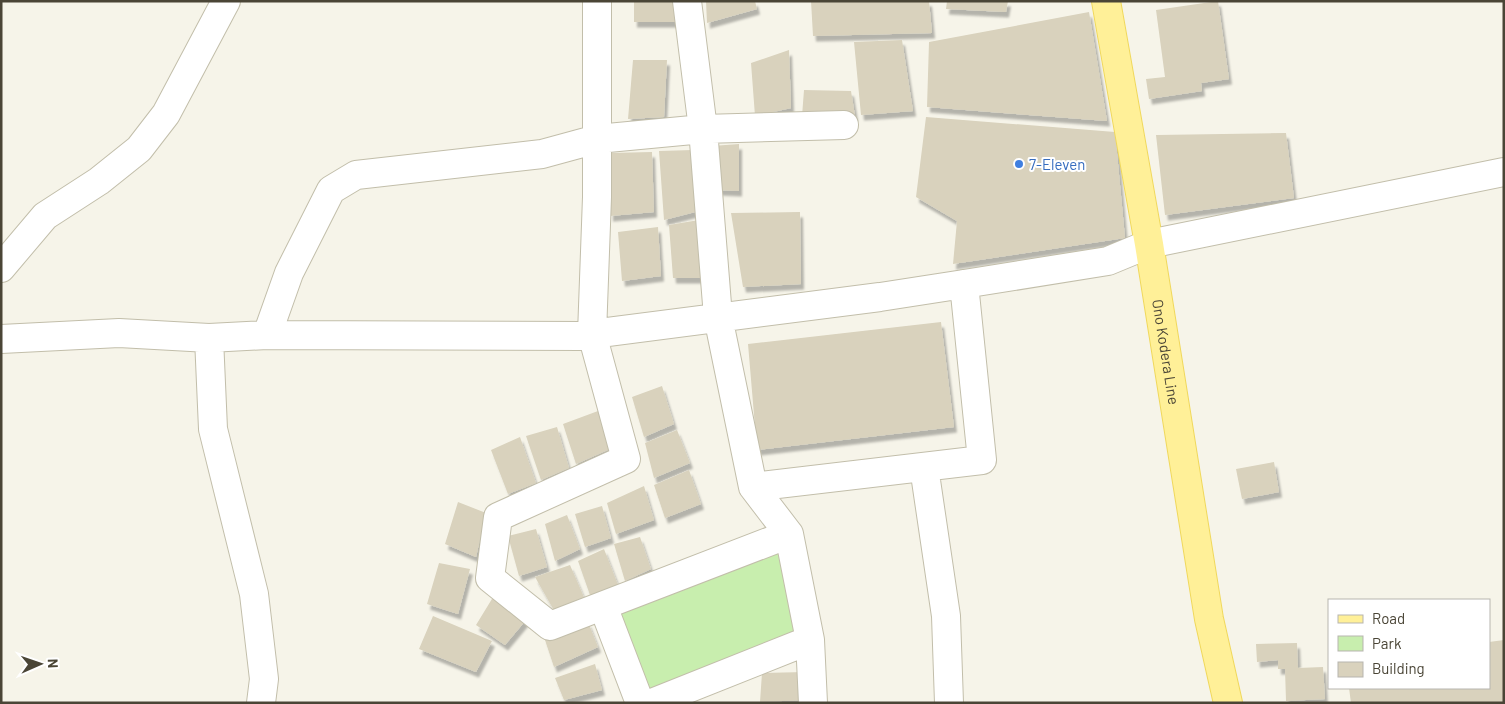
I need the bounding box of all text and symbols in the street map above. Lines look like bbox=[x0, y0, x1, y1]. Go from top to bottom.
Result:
place label: 7-Eleven bbox=[1029, 155, 1085, 173]
marker: 7-Eleven bbox=[1013, 158, 1025, 170]
street label: Ono Kodera Line bbox=[1149, 298, 1184, 406]
legend bbox=[1328, 599, 1490, 689]
text: Road bbox=[1372, 609, 1405, 627]
text: Park bbox=[1372, 634, 1402, 652]
north arrow bbox=[15, 639, 65, 689]
text: N bbox=[45, 659, 62, 668]
text: Building bbox=[1372, 659, 1425, 677]

